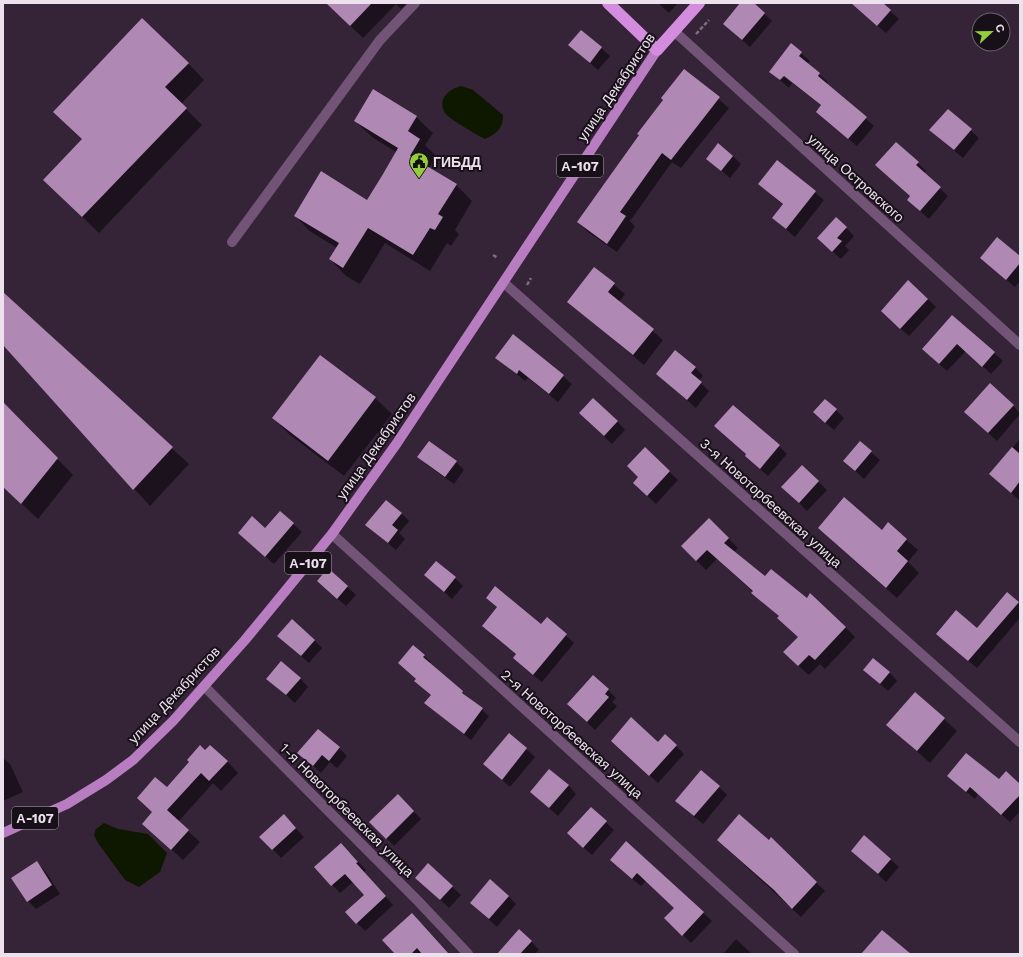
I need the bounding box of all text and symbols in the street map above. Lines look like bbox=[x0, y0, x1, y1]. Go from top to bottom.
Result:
north arrow bbox=[971, 12, 1011, 52]
text: С bbox=[992, 22, 1007, 35]
street label: улица Декабристов bbox=[574, 30, 658, 144]
street label: улица Островского bbox=[805, 131, 908, 226]
public building icon: ГИБДД bbox=[408, 151, 430, 179]
place label: ГИБДД bbox=[433, 154, 481, 170]
road number: А-107 bbox=[557, 155, 603, 177]
street label: улица Декабристов bbox=[333, 389, 419, 503]
street label: 3-я Новоторбеевская улица bbox=[697, 435, 845, 571]
road number: А-107 bbox=[285, 552, 331, 574]
street label: улица Декабристов bbox=[125, 643, 223, 747]
street label: 2-я Новоторбеевская улица bbox=[498, 666, 646, 802]
street label: 1-я Новоторбеевская улица bbox=[277, 740, 417, 880]
road number: А-107 bbox=[12, 807, 58, 829]

